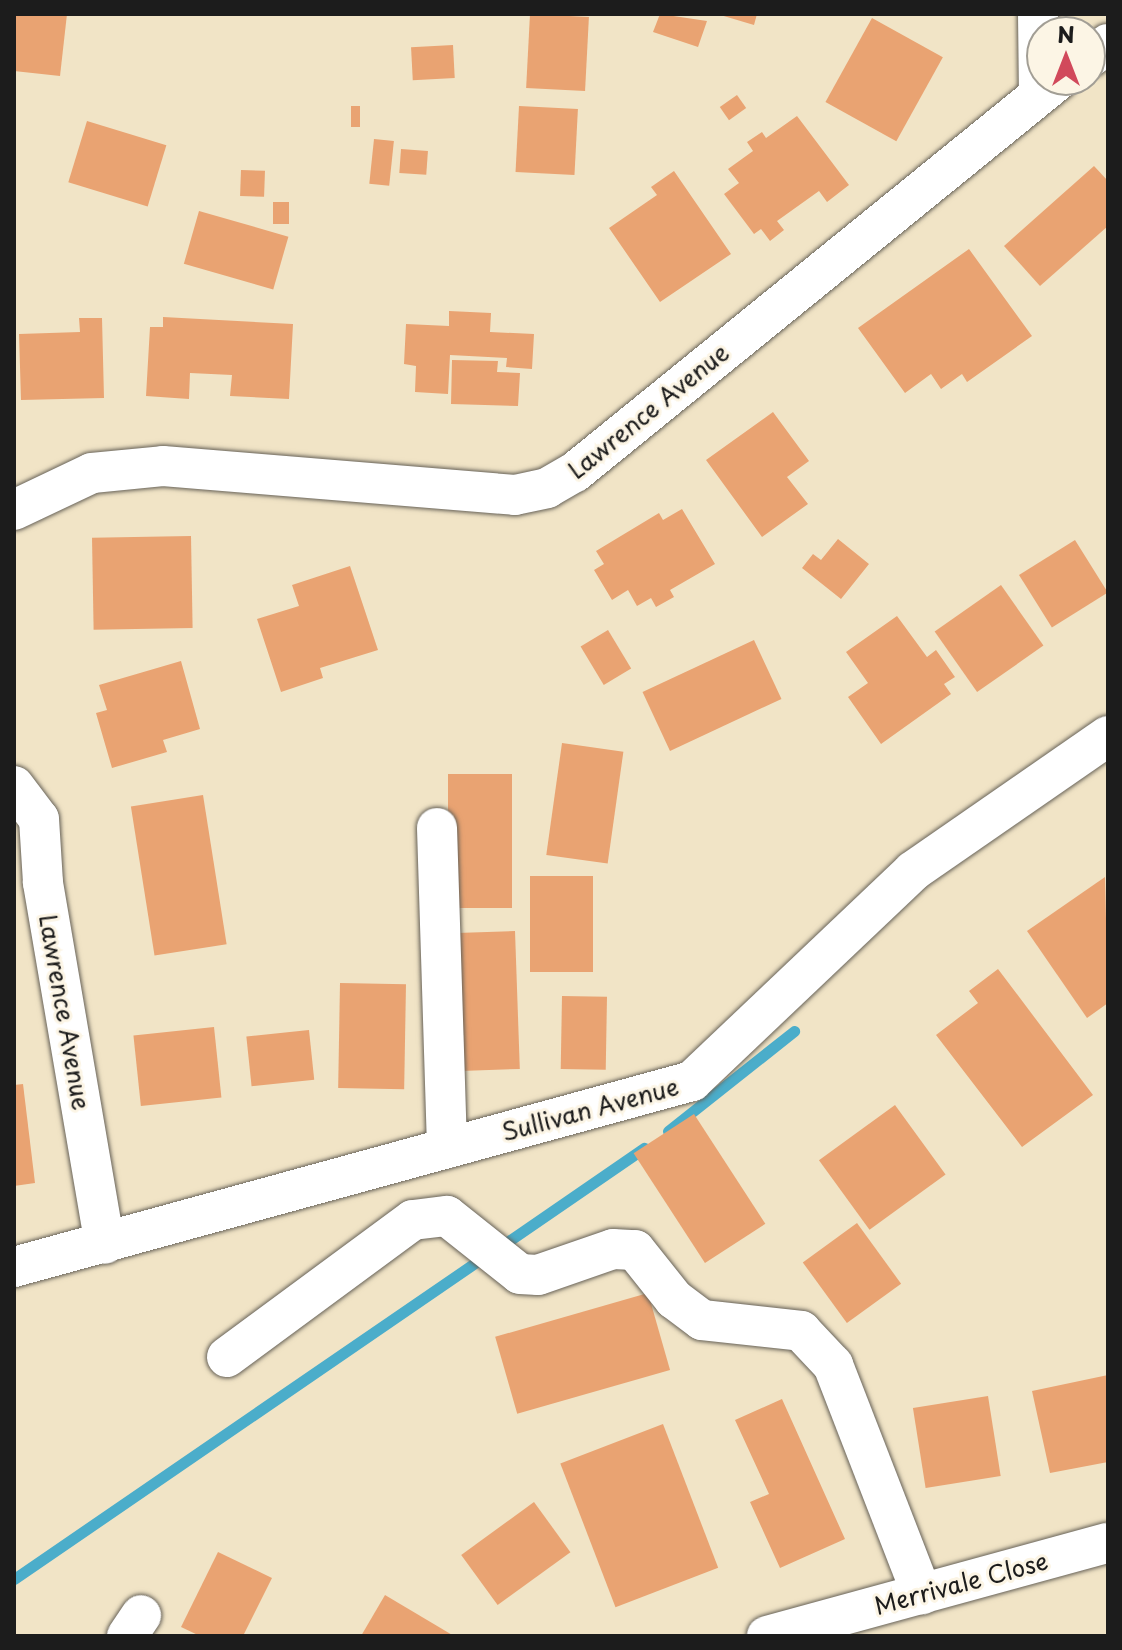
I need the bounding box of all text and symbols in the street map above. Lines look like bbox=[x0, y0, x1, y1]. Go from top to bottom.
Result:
north arrow bbox=[1026, 16, 1106, 96]
text: N bbox=[1057, 17, 1075, 50]
street label: Lawrence Avenue bbox=[561, 337, 735, 485]
street label: Lawrence Avenue bbox=[34, 911, 96, 1113]
street label: Sullivan Avenue bbox=[499, 1072, 681, 1146]
street label: Merrivale Close bbox=[871, 1546, 1051, 1620]

